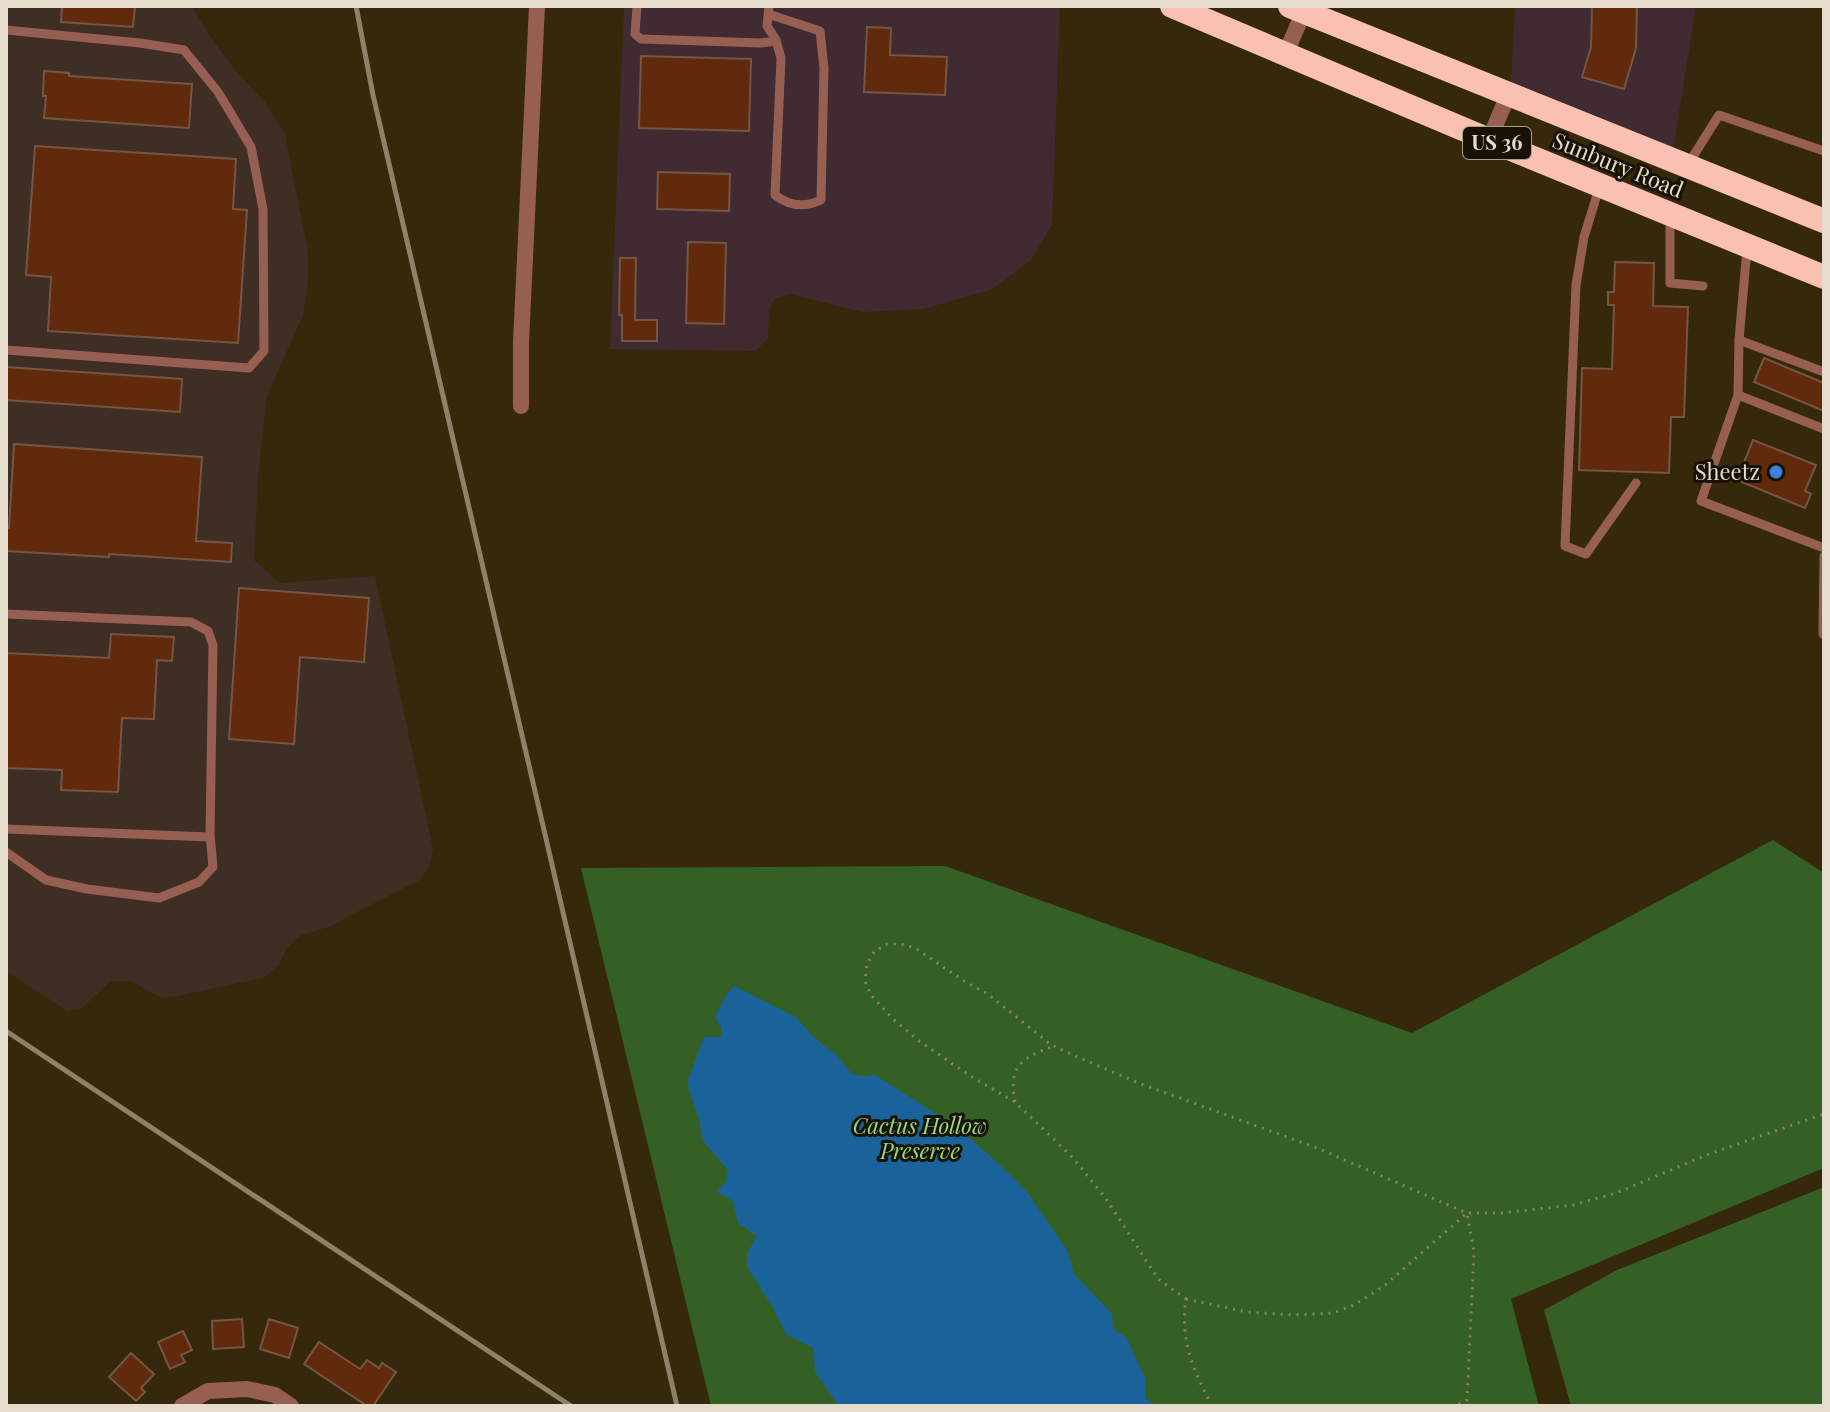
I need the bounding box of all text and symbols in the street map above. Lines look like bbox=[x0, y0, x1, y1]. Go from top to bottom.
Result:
street label: Sunbury Road bbox=[1548, 124, 1689, 204]
road number: US 36 bbox=[1463, 127, 1531, 159]
place label: Sheetz bbox=[1695, 456, 1760, 486]
marker: Sheetz bbox=[1767, 463, 1785, 481]
park label: Cactus Hollow Preserve bbox=[853, 1110, 987, 1165]

